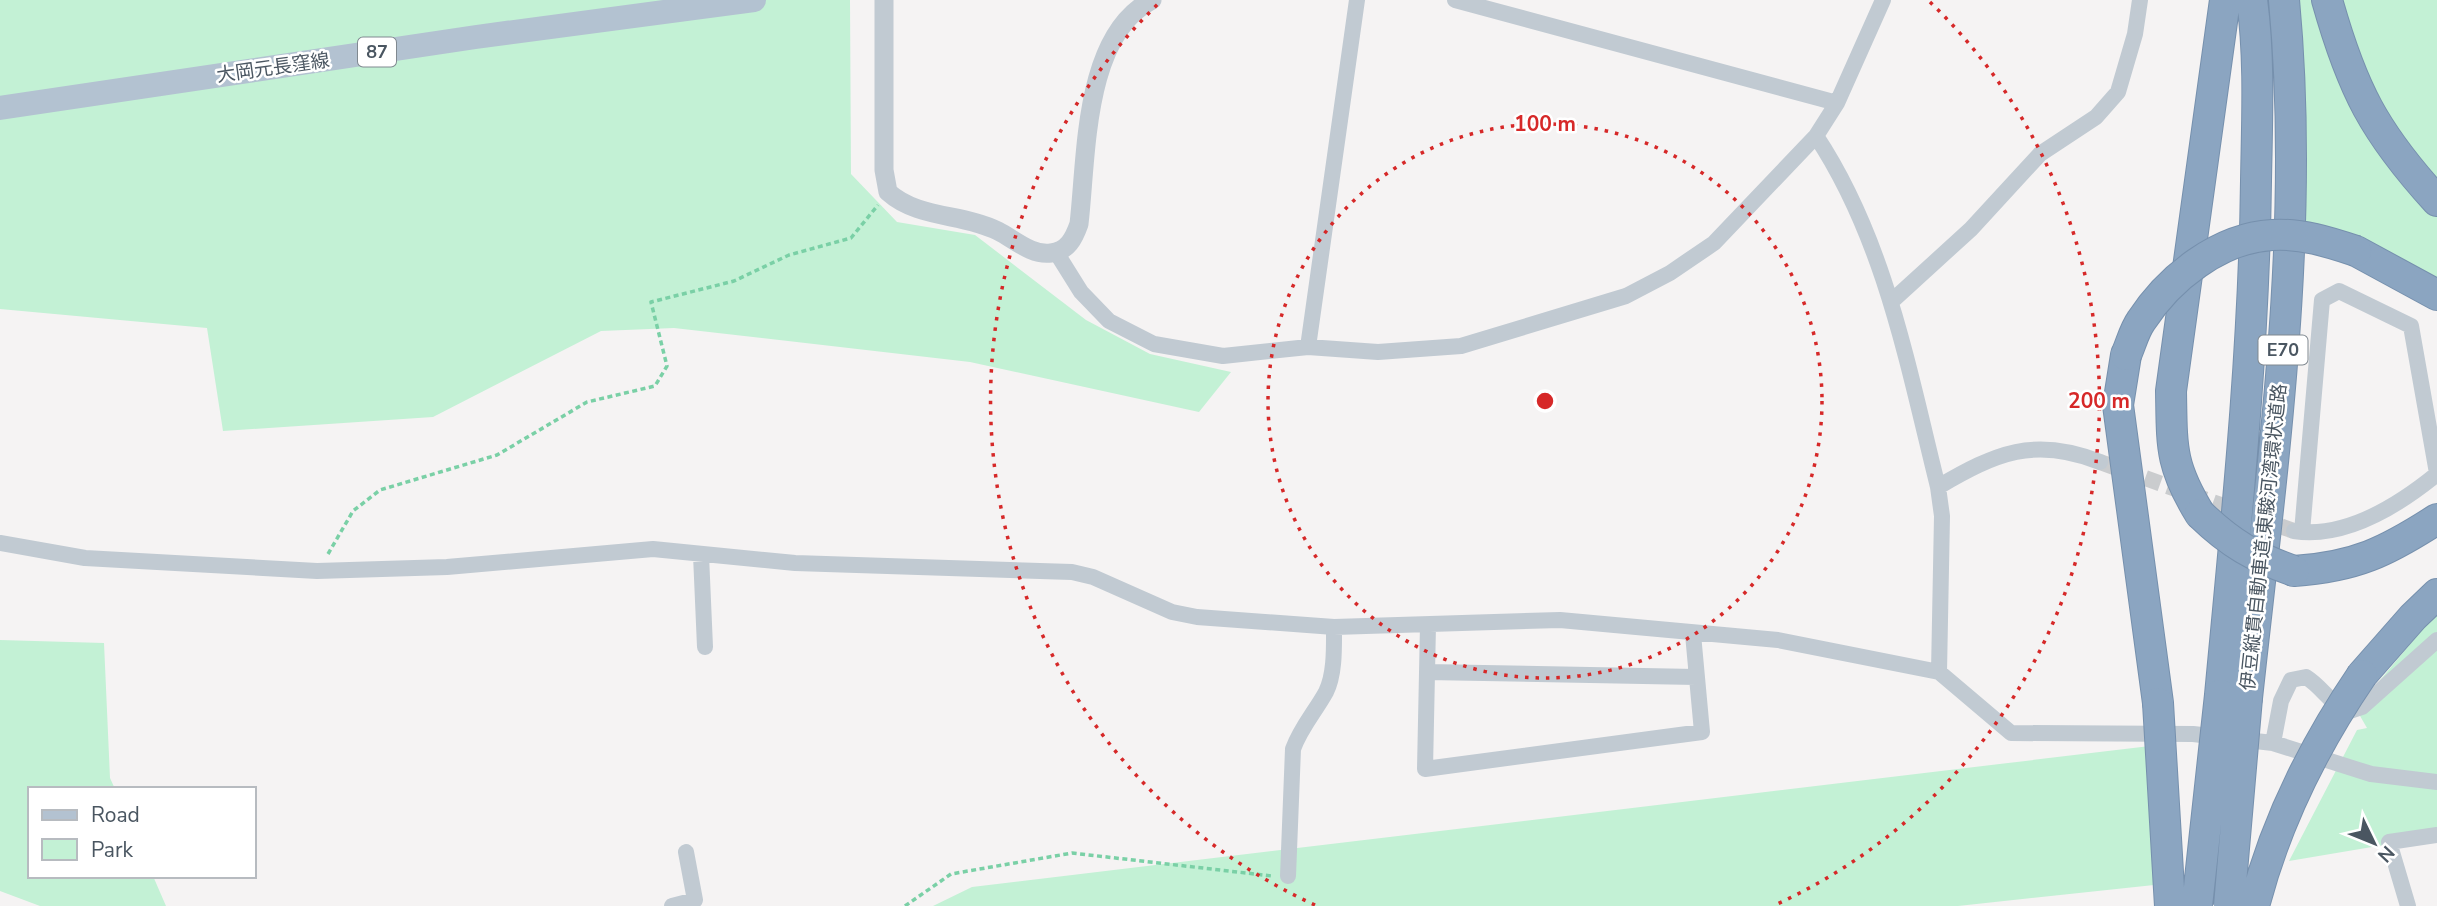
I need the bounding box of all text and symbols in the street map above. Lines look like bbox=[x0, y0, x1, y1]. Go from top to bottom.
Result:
road number: 87 bbox=[358, 38, 396, 66]
street label: 大岡元長窪線 bbox=[215, 47, 331, 89]
text: 100 m bbox=[1514, 110, 1576, 138]
road number: E70 bbox=[2258, 336, 2308, 364]
street label: 伊豆縦貫自動車道;東駿河湾環状道路 bbox=[2235, 382, 2293, 692]
text: 200 m bbox=[2068, 387, 2130, 415]
centre of rings bbox=[1533, 389, 1557, 413]
legend bbox=[28, 787, 256, 878]
text: Road bbox=[91, 801, 140, 829]
north arrow bbox=[2339, 808, 2409, 878]
text: Park bbox=[91, 836, 133, 864]
text: N bbox=[2371, 840, 2400, 868]

